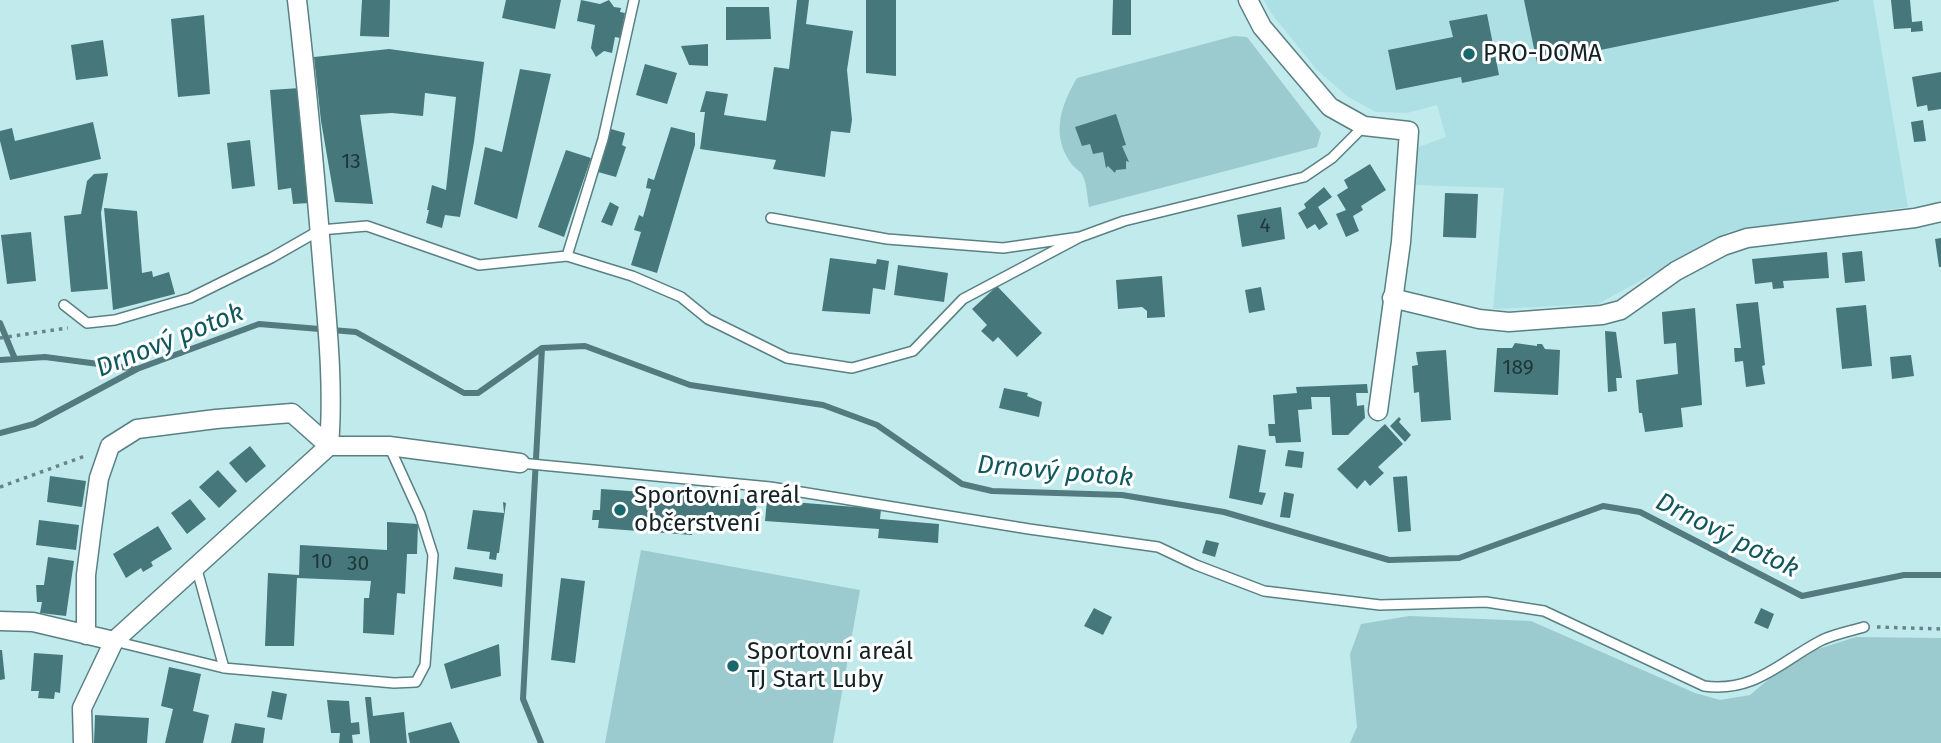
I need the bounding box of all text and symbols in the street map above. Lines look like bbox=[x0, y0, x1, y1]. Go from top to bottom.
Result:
place label: PRO-DOMA bbox=[1483, 40, 1602, 68]
marker: PRO-DOMA bbox=[1461, 46, 1477, 62]
house number: 13 bbox=[341, 149, 361, 175]
house number: 4 bbox=[1259, 213, 1271, 239]
water label: Drnový potok bbox=[92, 297, 248, 385]
house number: 189 bbox=[1502, 355, 1534, 381]
water label: Drnový potok bbox=[976, 450, 1134, 494]
place label: Sportovní areál občerstvení bbox=[634, 482, 800, 538]
water label: Drnový potok bbox=[1650, 487, 1804, 585]
marker: Sportovní areál občerstvení bbox=[612, 502, 628, 518]
house number: 10 bbox=[312, 549, 332, 575]
house number: 30 bbox=[347, 551, 369, 577]
place label: Sportovní areál TJ Start Luby bbox=[747, 638, 913, 694]
marker: Sportovní areál TJ Start Luby bbox=[725, 658, 741, 674]

